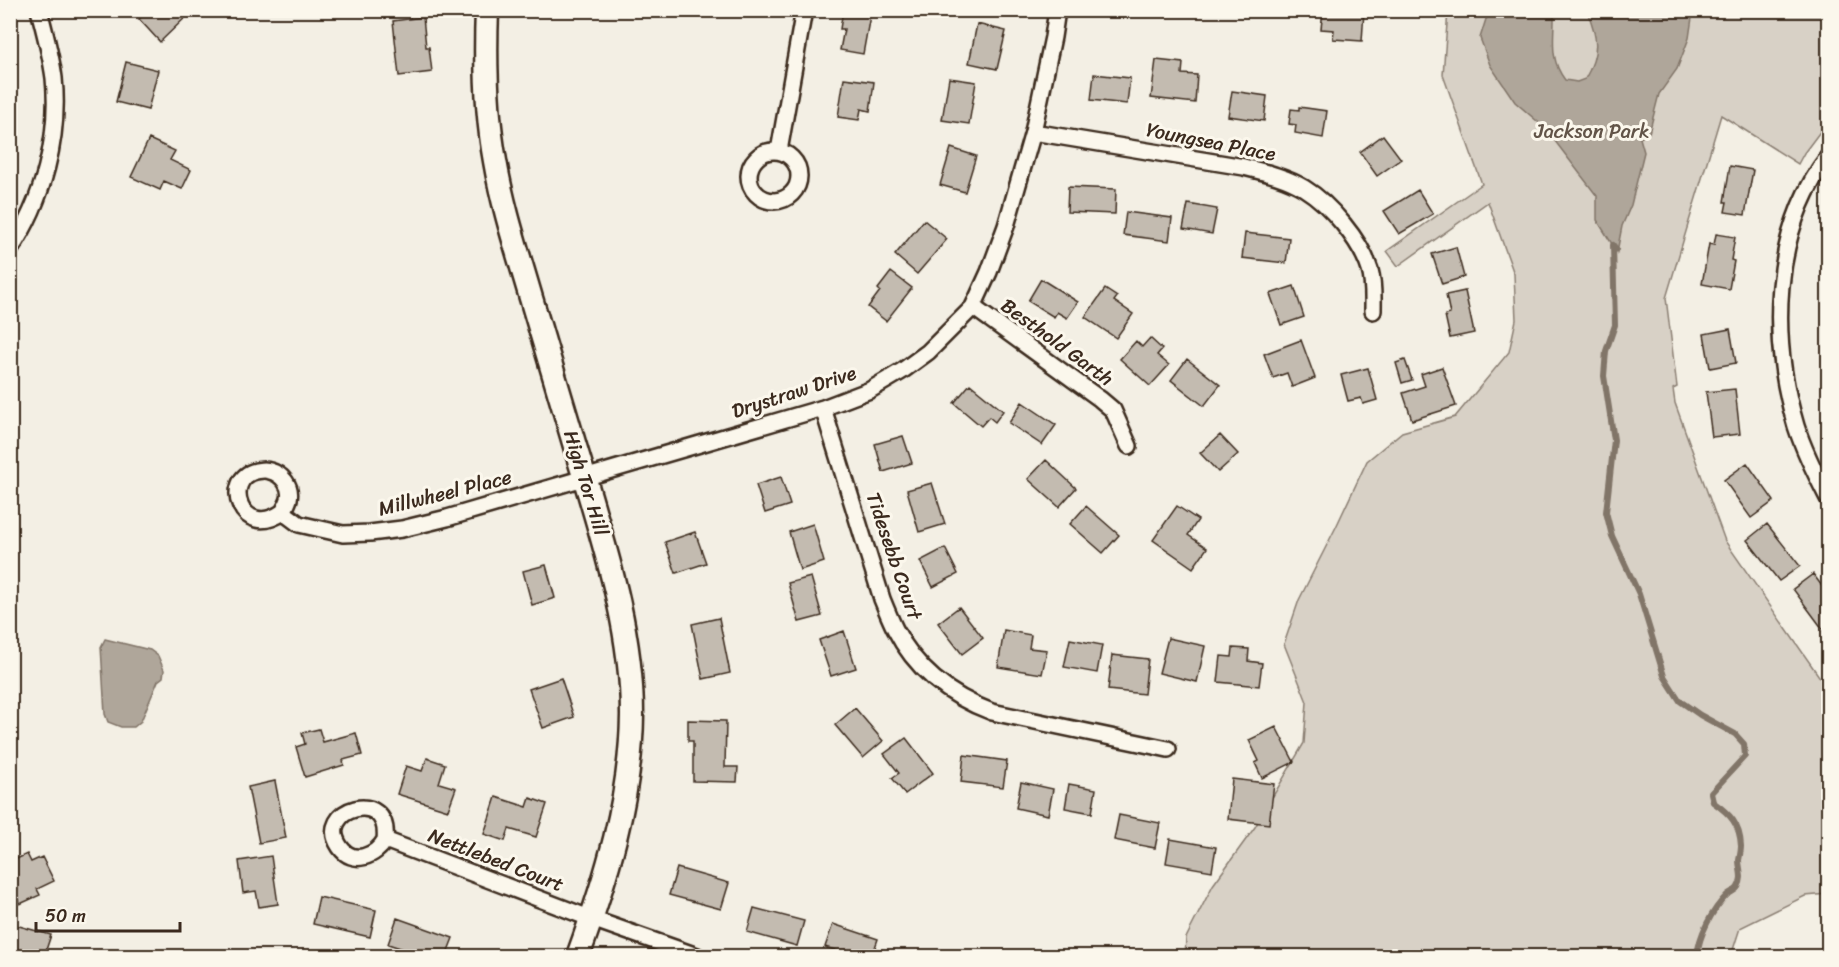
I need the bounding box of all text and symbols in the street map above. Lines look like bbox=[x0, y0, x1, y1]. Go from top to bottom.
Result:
street label: Youngsea Place bbox=[1143, 112, 1279, 172]
park label: Jackson Park bbox=[1533, 114, 1650, 149]
street label: Besthold Garth bbox=[993, 289, 1121, 395]
street label: Drystraw Drive bbox=[727, 355, 861, 429]
street label: High Tor Hill bbox=[553, 426, 619, 541]
street label: Millwheel Place bbox=[375, 460, 515, 526]
street label: Tidesebb Court bbox=[856, 488, 932, 625]
street label: Nettlebed Court bbox=[423, 818, 569, 902]
scale bar bbox=[36, 895, 180, 933]
text: 50 m bbox=[45, 900, 86, 932]

